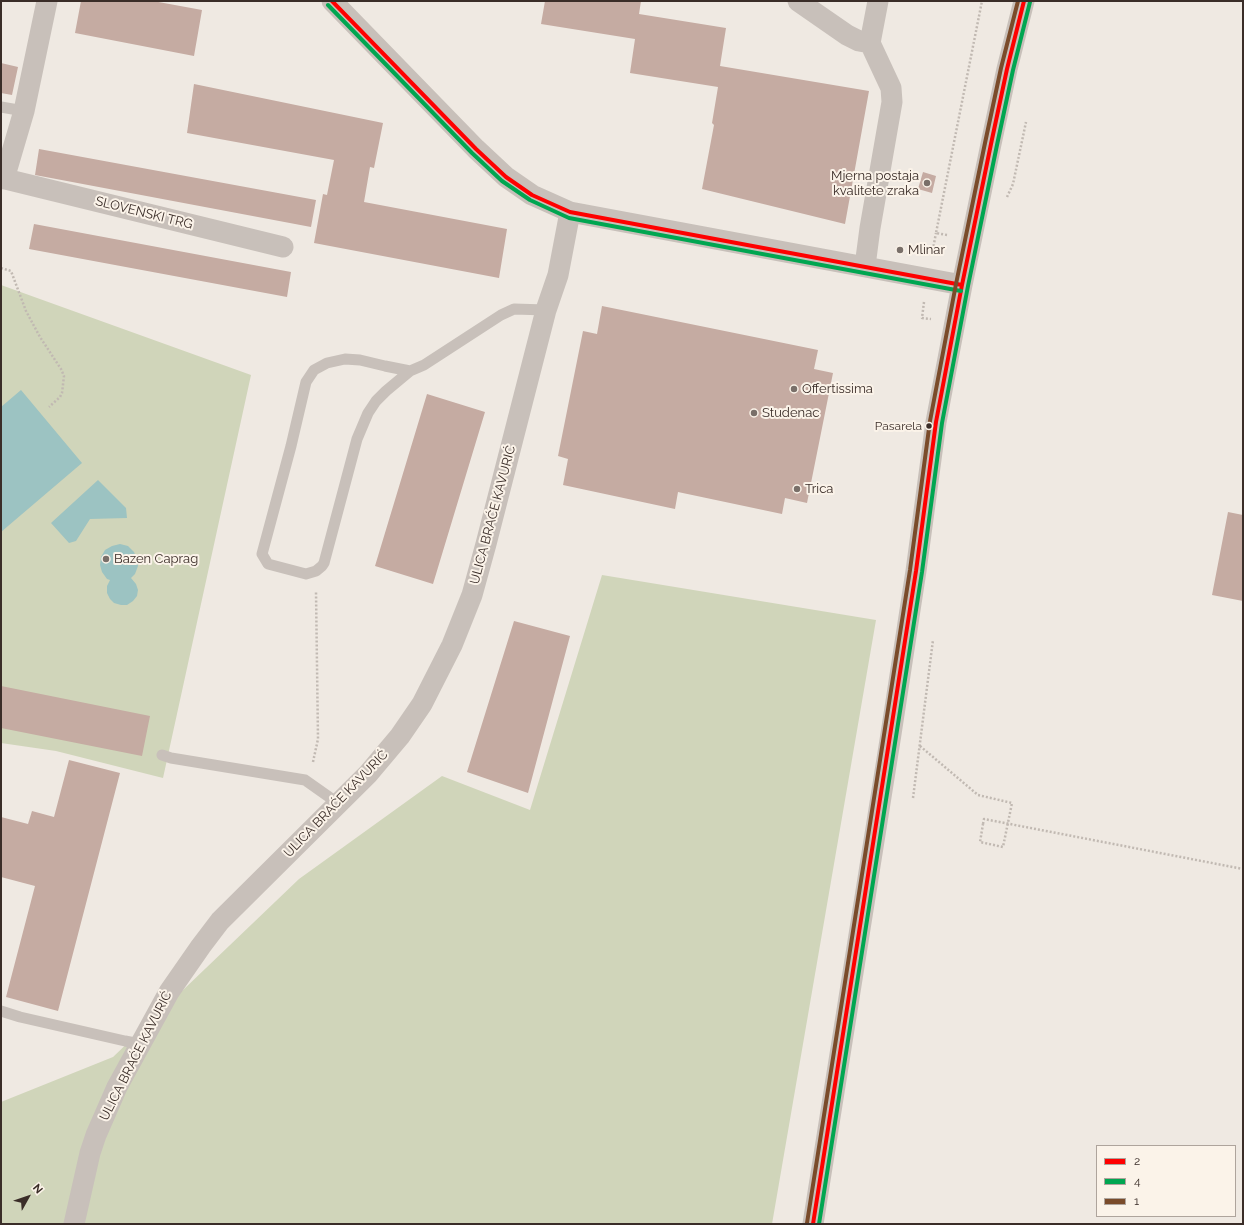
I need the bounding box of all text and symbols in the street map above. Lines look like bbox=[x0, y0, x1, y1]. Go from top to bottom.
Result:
place label: Mjerna postaja kvalitete zraka bbox=[831, 168, 919, 199]
marker: Mjerna postaja kvalitete zraka bbox=[922, 178, 932, 188]
street label: SLOVENSKI TRG bbox=[94, 193, 194, 233]
place label: Mlinar bbox=[908, 242, 945, 258]
marker: Mlinar bbox=[895, 245, 905, 255]
place label: Offertissima bbox=[802, 381, 873, 397]
marker: Offertissima bbox=[789, 384, 799, 394]
place label: Studenac bbox=[762, 405, 819, 421]
marker: Studenac bbox=[749, 408, 759, 418]
place label: Pasarela bbox=[875, 419, 922, 433]
marker: Pasarela bbox=[924, 421, 934, 431]
street label: ULICA BRAĆE KAVURIĆ bbox=[467, 444, 519, 586]
place label: Trica bbox=[805, 481, 833, 497]
marker: Trica bbox=[792, 484, 802, 494]
place label: Bazen Caprag bbox=[114, 551, 198, 567]
marker: Bazen Caprag bbox=[101, 554, 111, 564]
street label: ULICA BRAĆE KAVURIĆ bbox=[281, 747, 391, 861]
street label: ULICA BRAĆE KAVURIĆ bbox=[97, 989, 175, 1123]
legend bbox=[1096, 1145, 1236, 1217]
text: 2 bbox=[1134, 1154, 1140, 1168]
text: 4 bbox=[1134, 1174, 1141, 1188]
north arrow bbox=[8, 1177, 48, 1217]
text: N bbox=[30, 1182, 45, 1196]
text: 1 bbox=[1134, 1194, 1139, 1208]

